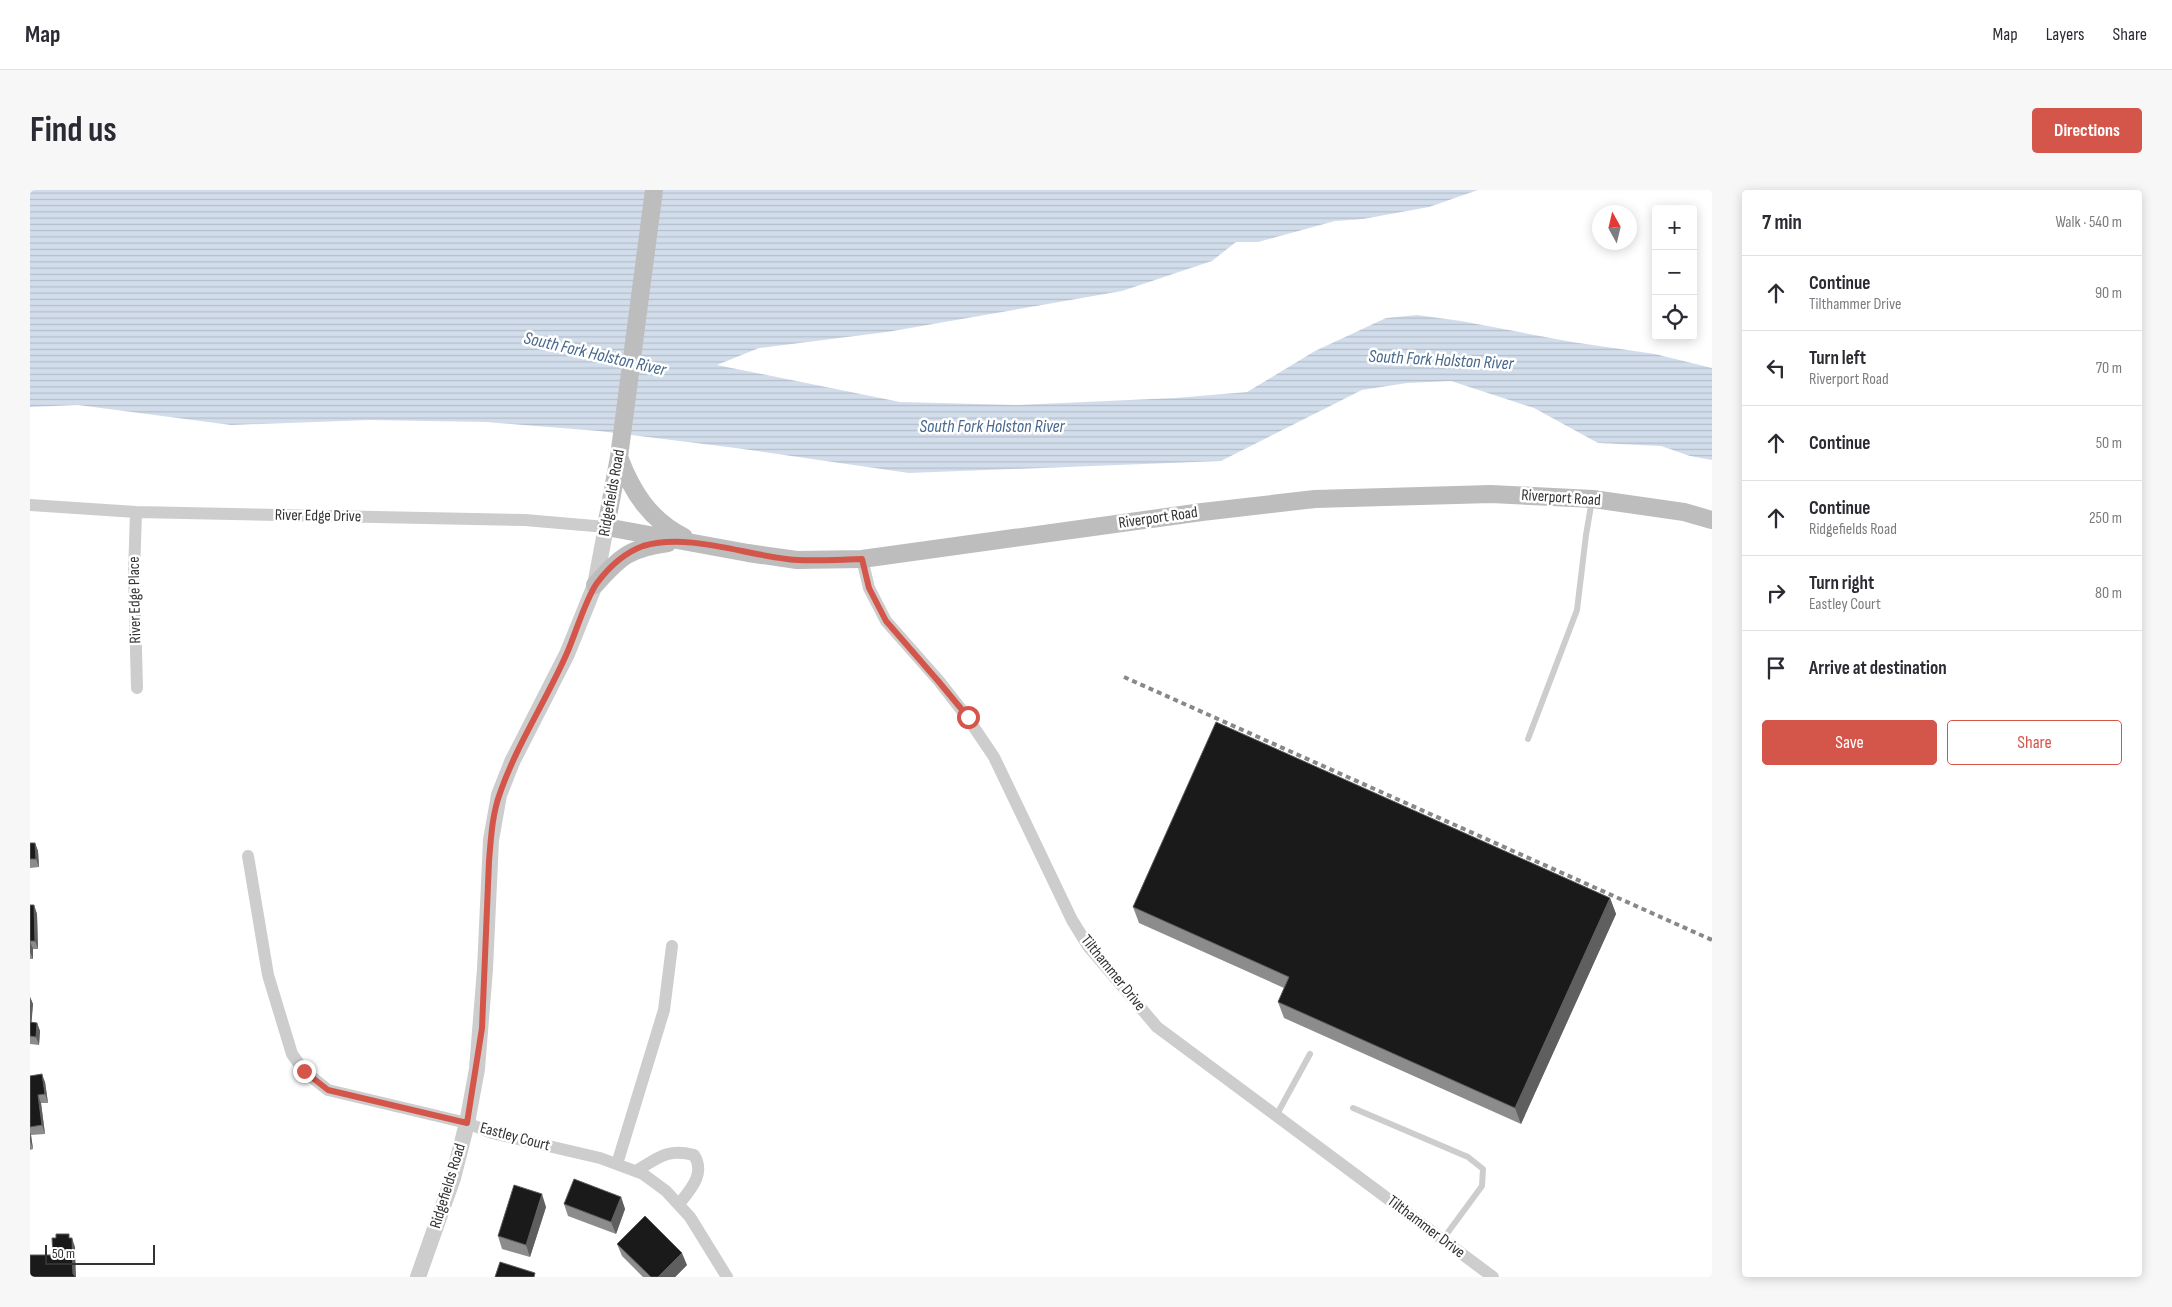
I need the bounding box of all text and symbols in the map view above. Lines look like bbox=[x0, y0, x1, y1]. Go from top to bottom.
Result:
text: Map bbox=[25, 20, 60, 49]
text: Map bbox=[1993, 24, 2018, 45]
text: Layers bbox=[2046, 24, 2085, 45]
text: Share bbox=[2113, 24, 2147, 45]
button: Directions bbox=[2032, 108, 2142, 153]
text: Find us bbox=[30, 109, 117, 152]
north arrow bbox=[1592, 205, 1637, 250]
map controls bbox=[1652, 205, 1697, 340]
button: + bbox=[1652, 205, 1697, 250]
text: 7 min bbox=[1762, 210, 1802, 235]
text: Walk · 540 m bbox=[2055, 213, 2122, 232]
button: − bbox=[1652, 250, 1697, 295]
text: Continue bbox=[1809, 272, 1870, 295]
icon: ahead bbox=[1762, 279, 1790, 307]
text: 90 m bbox=[2095, 284, 2122, 303]
button: locate bbox=[1652, 295, 1697, 340]
text: Tilthammer Drive bbox=[1809, 295, 1901, 314]
water label: South Fork Holston River bbox=[522, 327, 669, 381]
water label: South Fork Holston River bbox=[1368, 346, 1515, 374]
text: Turn left bbox=[1809, 347, 1866, 370]
icon: left bbox=[1762, 354, 1790, 382]
text: 70 m bbox=[2096, 359, 2122, 378]
text: Riverport Road bbox=[1809, 370, 1889, 389]
water label: South Fork Holston River bbox=[919, 416, 1066, 437]
icon: ahead bbox=[1762, 429, 1790, 457]
text: Continue bbox=[1809, 432, 1870, 455]
text: 50 m bbox=[2096, 434, 2122, 453]
street label: Ridgefields Road bbox=[595, 448, 629, 538]
street label: Riverport Road bbox=[1521, 486, 1601, 510]
text: Continue bbox=[1809, 497, 1870, 520]
street label: Riverport Road bbox=[1117, 503, 1199, 533]
icon: ahead bbox=[1762, 504, 1790, 532]
street label: River Edge Drive bbox=[275, 506, 361, 526]
text: 250 m bbox=[2089, 509, 2122, 528]
text: Ridgefields Road bbox=[1809, 520, 1897, 539]
street label: River Edge Place bbox=[125, 556, 145, 644]
text: Turn right bbox=[1809, 572, 1874, 595]
icon: right bbox=[1762, 579, 1790, 607]
text: 80 m bbox=[2095, 584, 2122, 603]
text: Eastley Court bbox=[1809, 595, 1881, 614]
icon: arrive bbox=[1762, 654, 1790, 682]
text: Arrive at destination bbox=[1809, 657, 1947, 680]
route start bbox=[957, 706, 980, 729]
button: Save bbox=[1762, 720, 1937, 765]
button: Share bbox=[1947, 720, 2122, 765]
street label: Tilthammer Drive bbox=[1077, 931, 1149, 1015]
route end bbox=[293, 1060, 316, 1083]
street label: Eastley Court bbox=[478, 1119, 552, 1155]
street label: Ridgefields Road bbox=[426, 1141, 470, 1231]
street label: Tilthammer Drive bbox=[1383, 1192, 1469, 1262]
scale bar bbox=[45, 1242, 155, 1265]
text: 50 m bbox=[52, 1245, 75, 1262]

